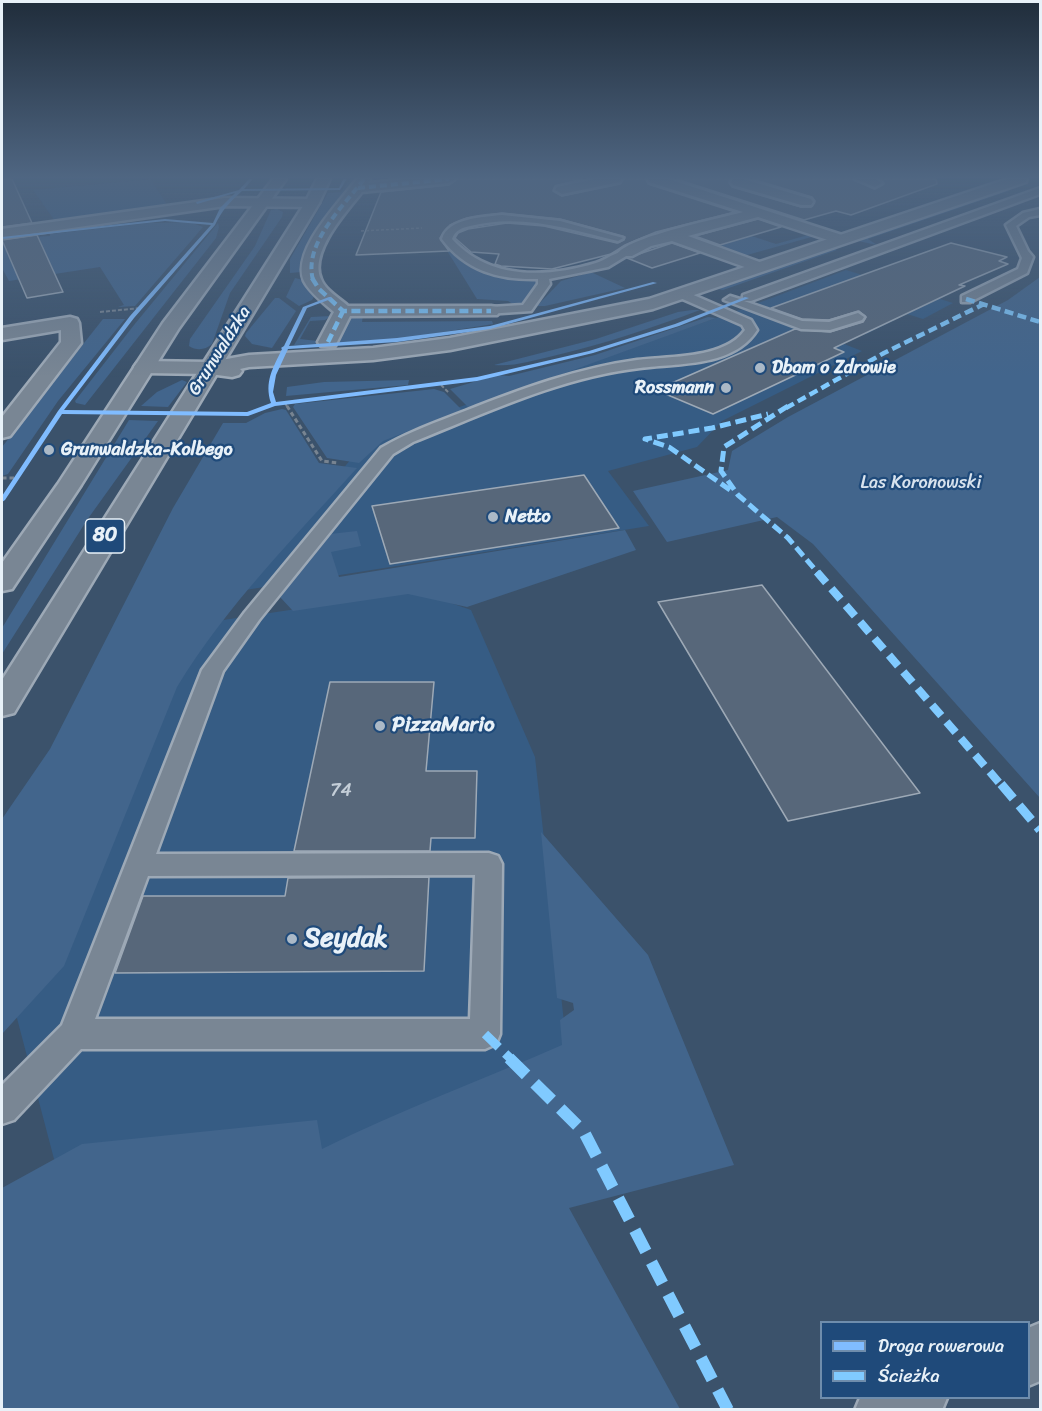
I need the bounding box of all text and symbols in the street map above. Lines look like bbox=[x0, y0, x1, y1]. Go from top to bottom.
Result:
street label: Grunwaldzka bbox=[184, 302, 256, 400]
place label: Dbam o Zdrowie bbox=[772, 357, 896, 379]
marker: Dbam o Zdrowie bbox=[753, 361, 767, 375]
place label: Rossmann bbox=[635, 377, 714, 399]
marker: Rossmann bbox=[719, 381, 733, 395]
place label: Grunwaldzka-Kolbego bbox=[61, 439, 233, 461]
marker: Grunwaldzka-Kolbego bbox=[42, 443, 56, 457]
park label: Las Koronowski bbox=[861, 472, 981, 494]
place label: Netto bbox=[505, 506, 551, 528]
marker: Netto bbox=[486, 510, 500, 524]
road number: 80 bbox=[86, 519, 124, 553]
place label: PizzaMario bbox=[392, 713, 495, 739]
marker: PizzaMario bbox=[373, 719, 387, 733]
house number: 74 bbox=[330, 780, 352, 802]
place label: Seydak bbox=[304, 923, 388, 955]
marker: Seydak bbox=[285, 932, 299, 946]
legend bbox=[820, 1321, 1030, 1399]
text: Droga rowerowa bbox=[878, 1330, 1004, 1362]
text: Ścieżka bbox=[878, 1360, 940, 1392]

